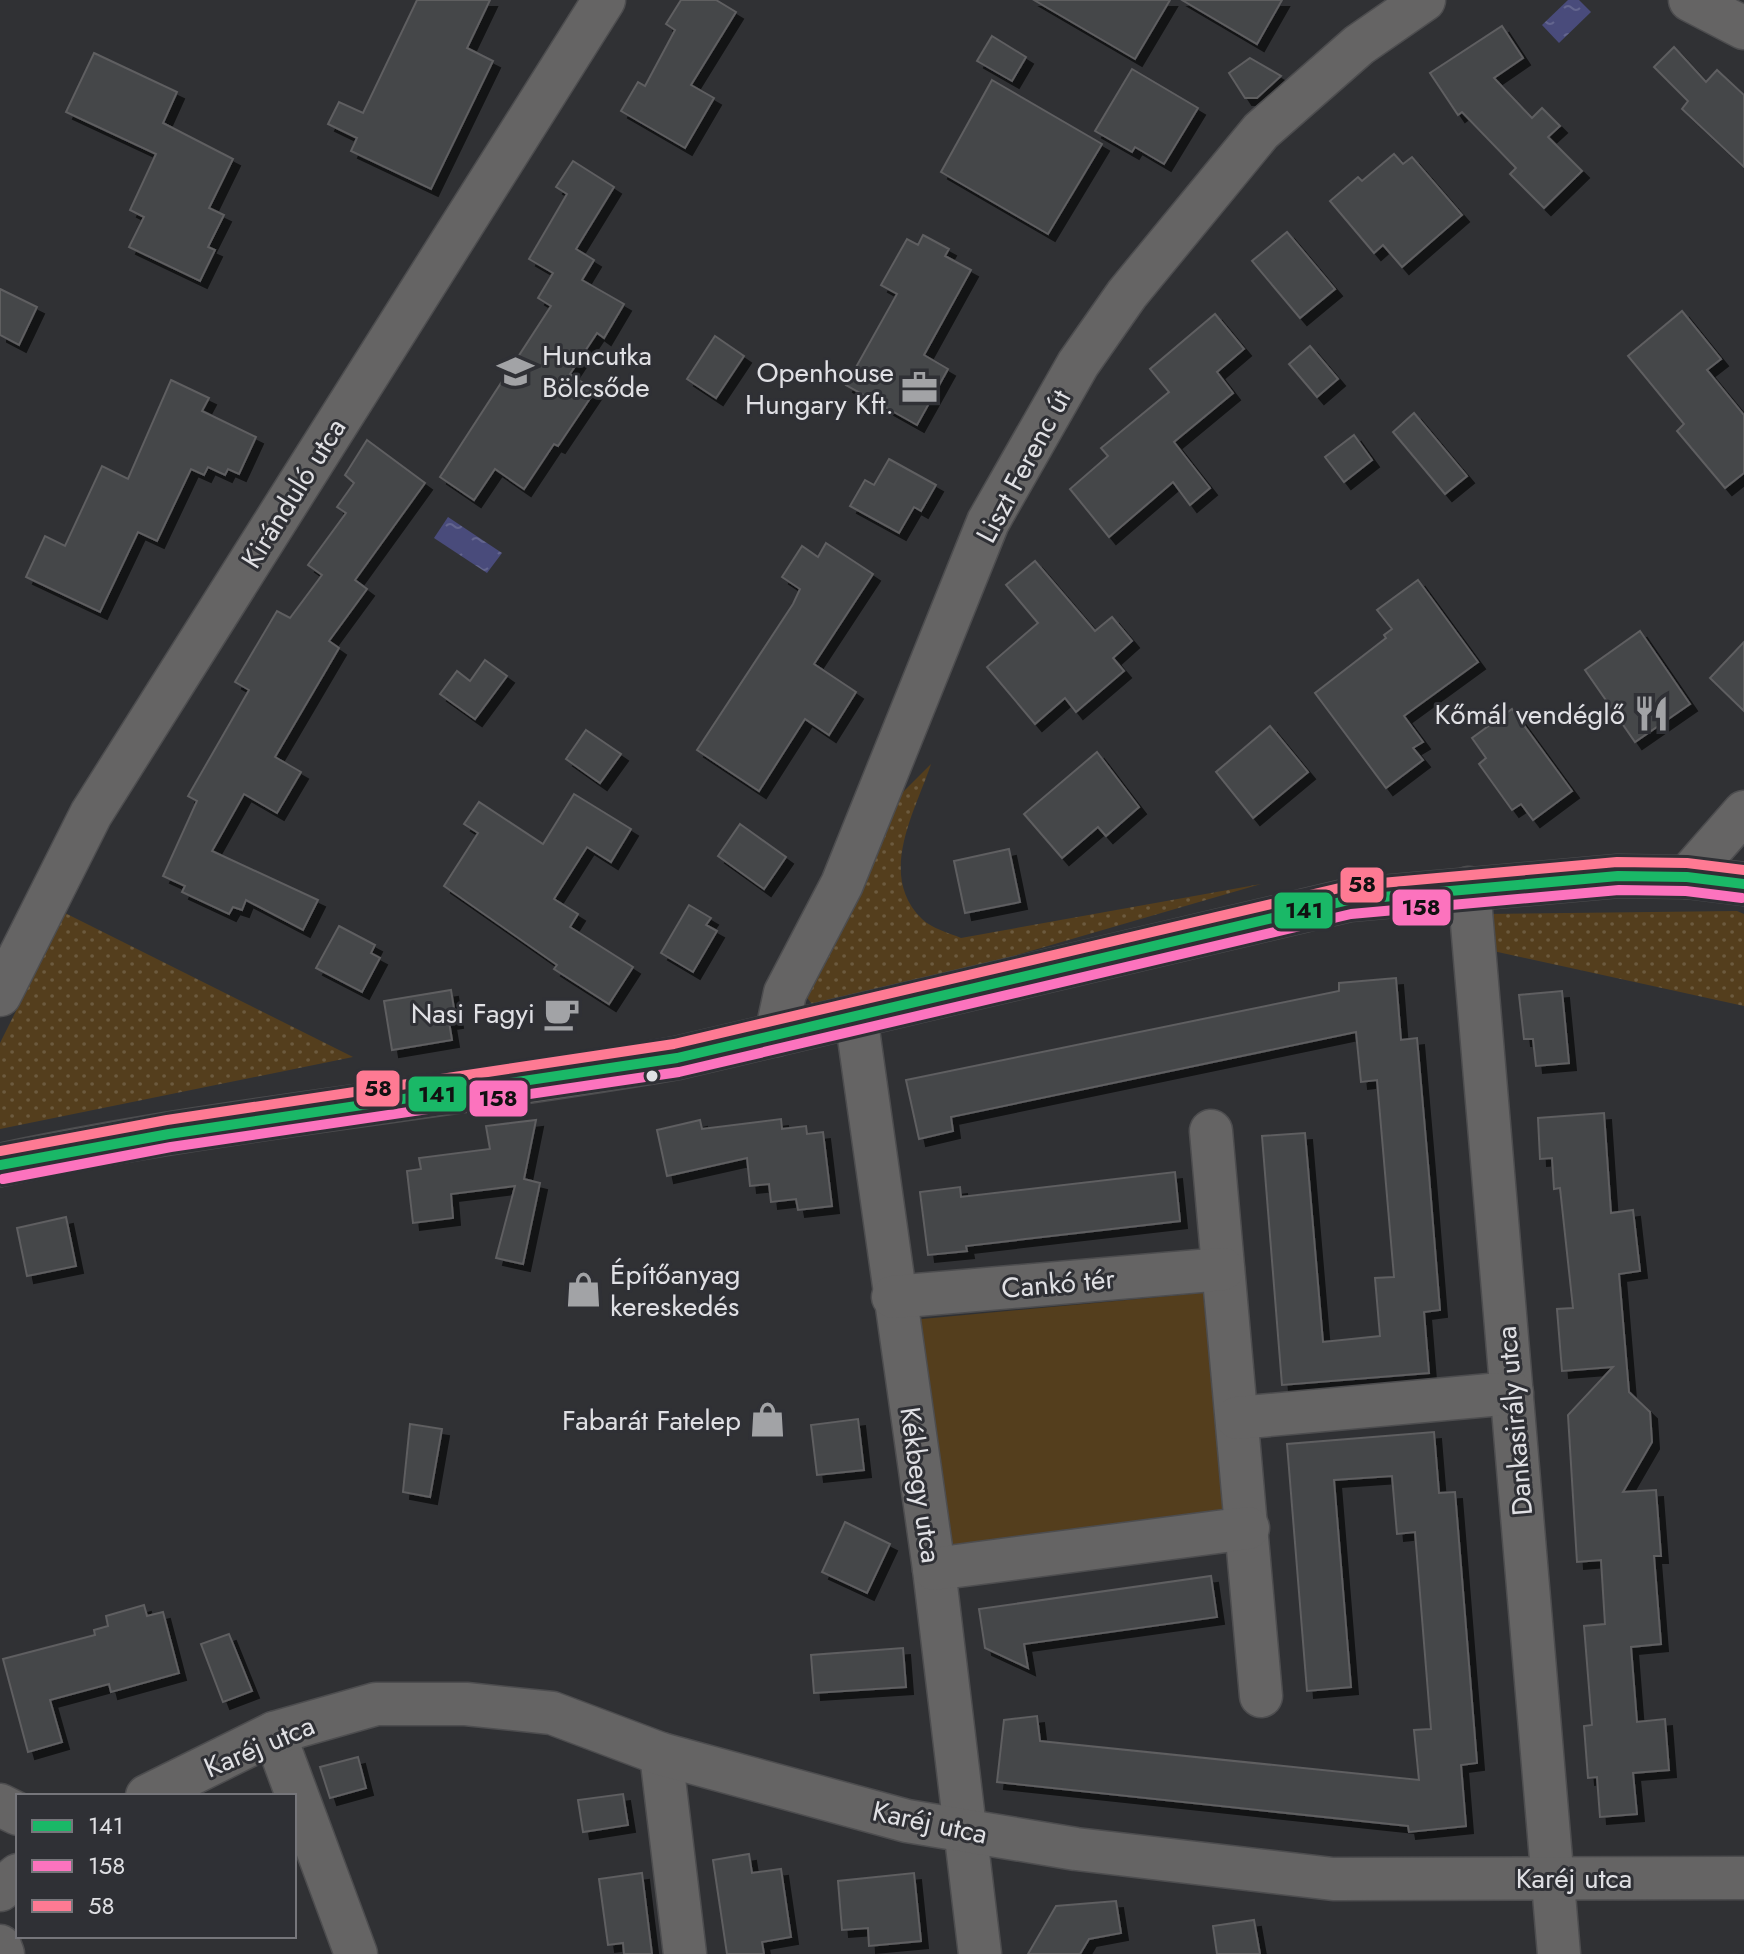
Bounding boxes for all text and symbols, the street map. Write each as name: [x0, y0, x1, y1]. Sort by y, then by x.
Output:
place label: Huncutka Bölcsőde: [542, 335, 652, 408]
school or university icon: Huncutka Bölcsőde: [497, 352, 535, 390]
place label: Openhouse Hungary Kft.: [745, 352, 894, 425]
office icon: Openhouse Hungary Kft.: [901, 369, 939, 407]
street label: Liszt Ferenc út: [966, 382, 1081, 550]
street label: Kiránduló utca: [231, 410, 356, 576]
place label: Kőmál vendéglő: [1435, 694, 1625, 735]
restaurant icon: Kőmál vendéglő: [1632, 695, 1670, 733]
line badge: 58: [1339, 866, 1385, 904]
text: 58: [1348, 868, 1376, 900]
line badge: 158: [1391, 888, 1452, 927]
line badge: 141: [1273, 891, 1334, 930]
text: 158: [1401, 891, 1441, 923]
text: 141: [1285, 894, 1323, 926]
place label: Nasi Fagyi: [411, 993, 535, 1034]
cafe icon: Nasi Fagyi: [542, 994, 580, 1032]
unlabelled marker: [644, 1068, 660, 1084]
line badge: 58: [355, 1069, 401, 1108]
text: 58: [364, 1072, 392, 1104]
line badge: 141: [407, 1075, 468, 1113]
text: 141: [418, 1078, 456, 1110]
line badge: 158: [468, 1079, 529, 1118]
text: 158: [478, 1082, 518, 1114]
place label: Építőanyag kereskedés: [610, 1254, 740, 1327]
street label: Cankó tér: [1000, 1258, 1117, 1309]
shop icon: Építőanyag kereskedés: [565, 1271, 603, 1309]
street label: Dankasirály utca: [1486, 1324, 1543, 1517]
place label: Fabarát Fatelep: [562, 1400, 741, 1441]
shop icon: Fabarát Fatelep: [748, 1401, 786, 1439]
street label: Kékbegy utca: [889, 1404, 952, 1566]
street label: Karéj utca: [198, 1705, 321, 1788]
street label: Karéj utca: [869, 1790, 991, 1855]
legend: [16, 1794, 296, 1938]
text: 141: [88, 1808, 124, 1843]
text: 158: [88, 1848, 125, 1883]
street label: Karéj utca: [1516, 1858, 1632, 1899]
text: 58: [88, 1888, 115, 1923]

